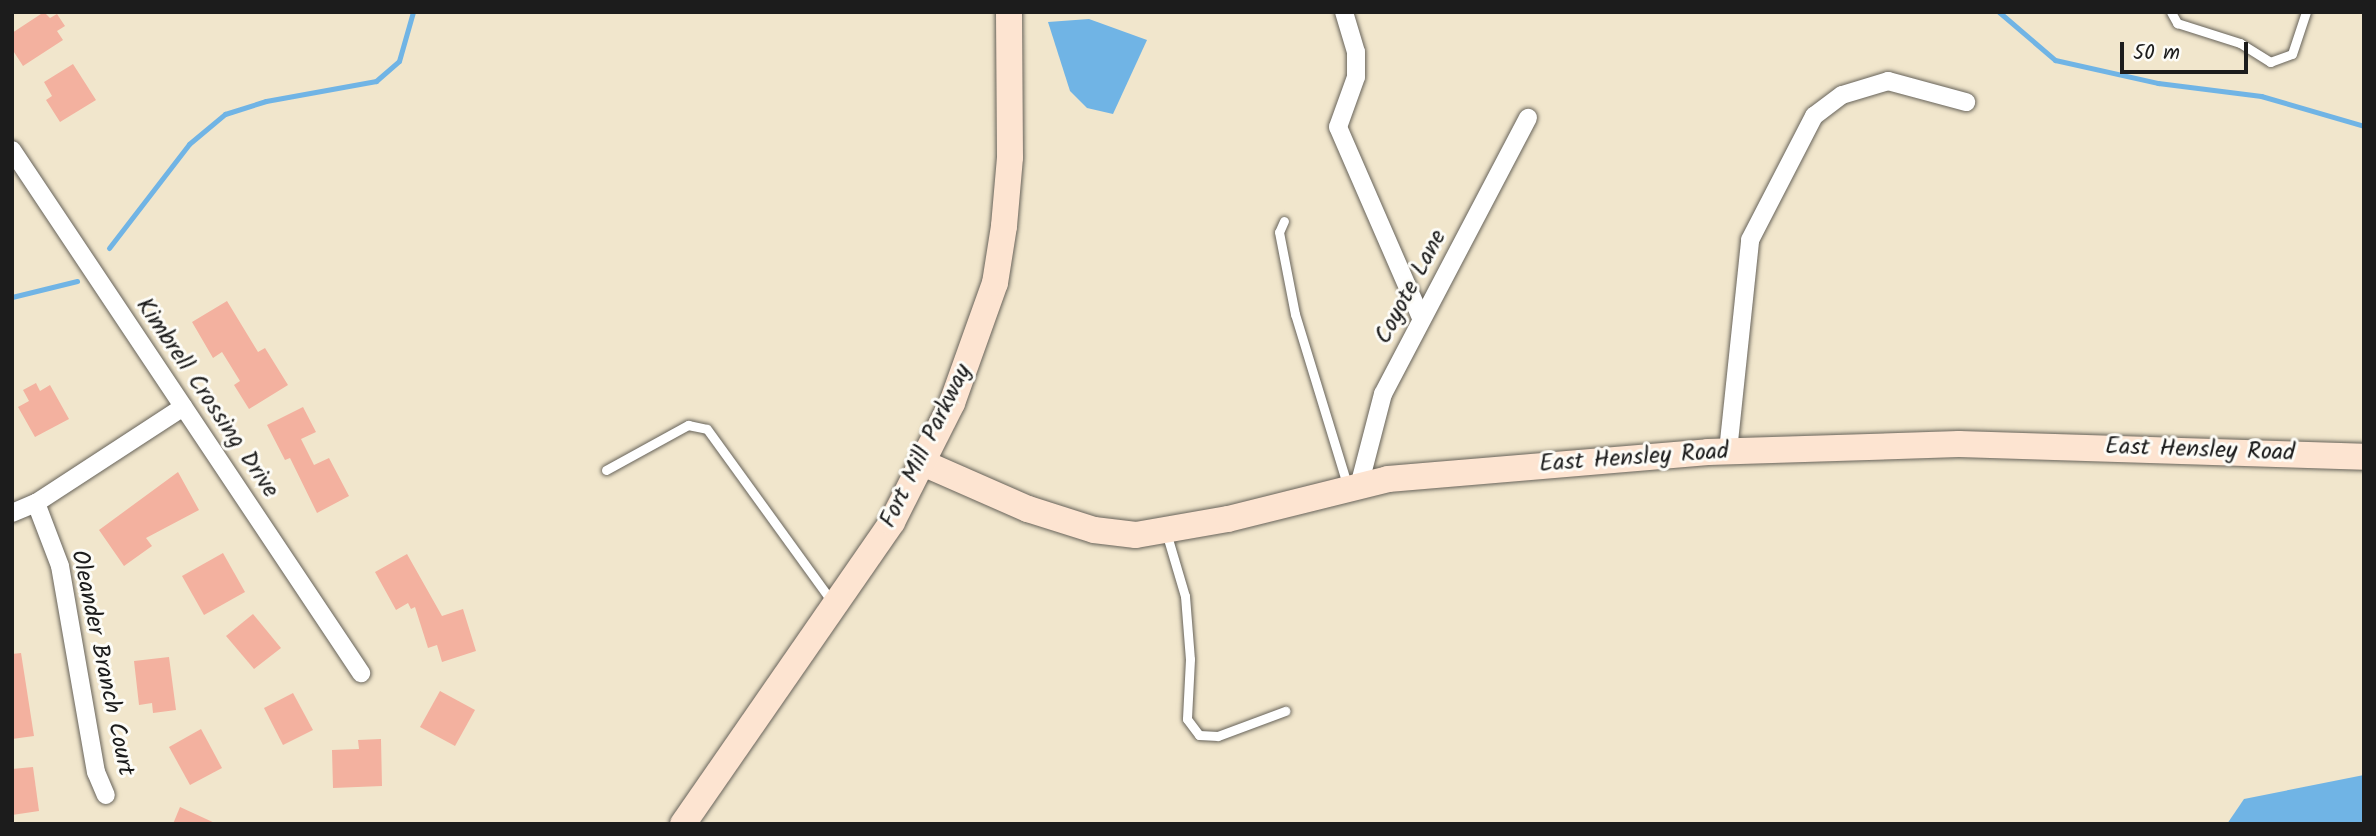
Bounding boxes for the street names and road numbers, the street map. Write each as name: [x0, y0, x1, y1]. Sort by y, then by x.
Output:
street label: Coyote Lane: [1369, 225, 1453, 349]
street label: Kimbrell Crossing Drive: [129, 293, 285, 503]
street label: Fort Mill Parkway: [874, 359, 978, 533]
street label: East Hensley Road: [2105, 432, 2295, 468]
street label: East Hensley Road: [1538, 437, 1730, 479]
street label: Oleander Branch Court: [64, 547, 140, 779]

